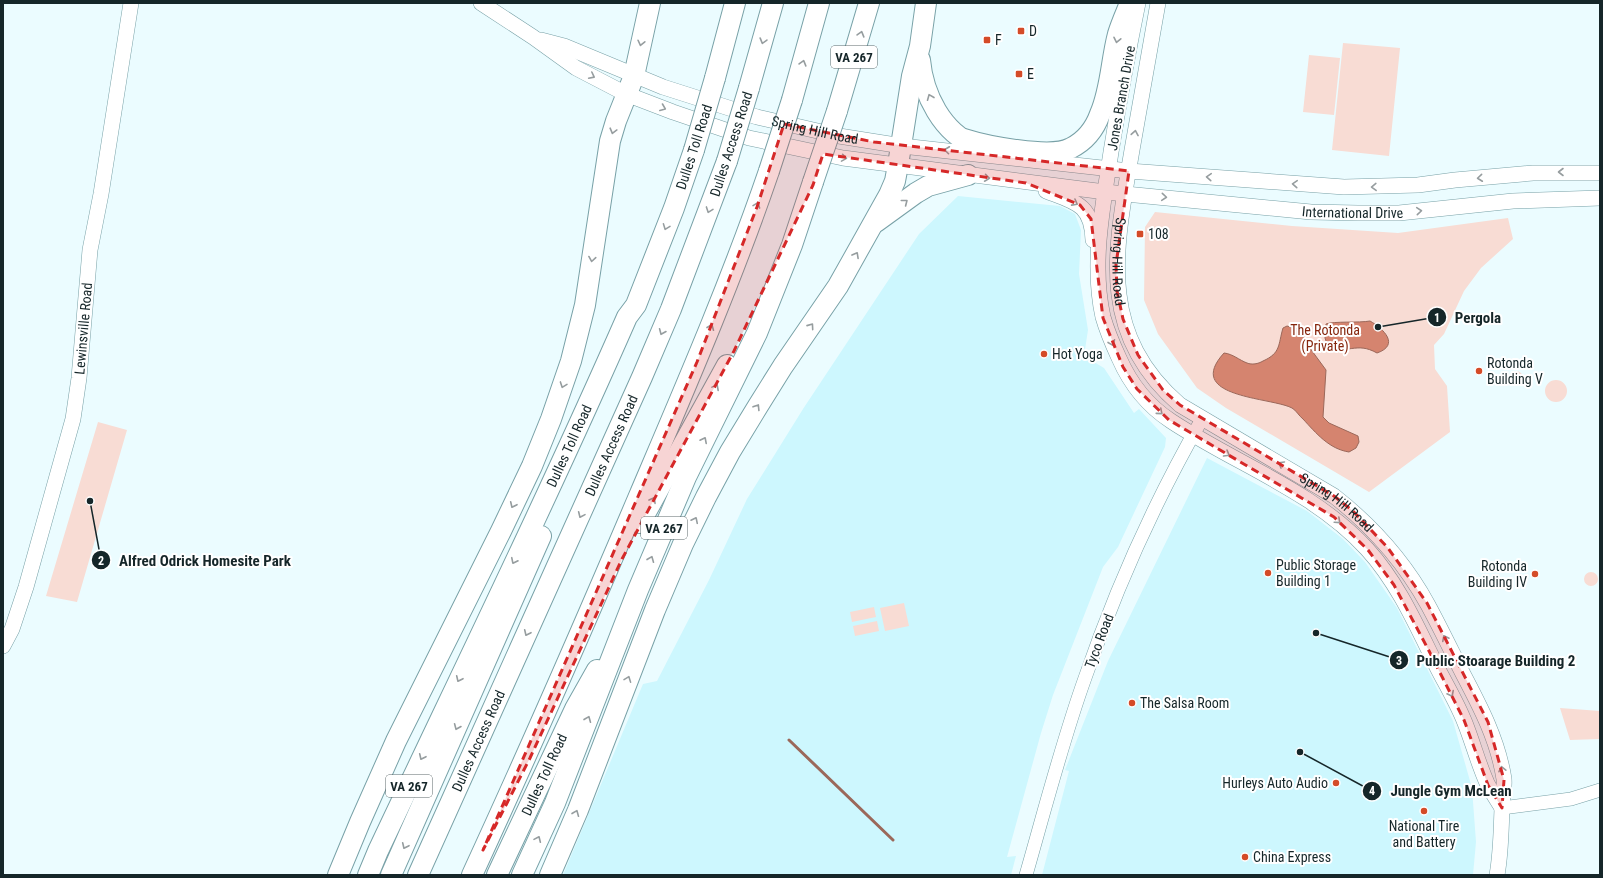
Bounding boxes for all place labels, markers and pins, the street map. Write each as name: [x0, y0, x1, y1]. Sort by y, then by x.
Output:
place label: D: [1029, 23, 1037, 39]
marker: D: [1016, 26, 1026, 36]
place label: F: [995, 32, 1002, 48]
marker: F: [982, 35, 992, 45]
place label: E: [1027, 66, 1034, 82]
marker: E: [1014, 69, 1024, 79]
place label: 108: [1148, 226, 1169, 242]
marker: 108: [1135, 229, 1145, 239]
callout: Pergola: [1427, 304, 1509, 331]
place label: Hot Yoga: [1052, 346, 1103, 362]
marker: Hot Yoga: [1039, 349, 1049, 359]
place label: Rotonda Building V: [1487, 355, 1543, 387]
marker: Rotonda Building V: [1474, 366, 1484, 376]
callout: Alfred Odrick Homesite Park: [91, 547, 299, 574]
place label: Public Storage Building 1: [1276, 557, 1356, 589]
place label: Rotonda Building IV: [1468, 558, 1527, 590]
marker: Public Storage Building 1: [1263, 568, 1273, 578]
marker: Rotonda Building IV: [1530, 569, 1540, 579]
callout: Public Stoarage Building 2: [1389, 647, 1584, 674]
place label: The Salsa Room: [1140, 695, 1229, 711]
marker: The Salsa Room: [1127, 698, 1137, 708]
place label: Hurleys Auto Audio: [1222, 775, 1328, 791]
callout: Jungle Gym McLean: [1362, 777, 1519, 804]
marker: Hurleys Auto Audio: [1331, 778, 1341, 788]
marker: National Tire and Battery: [1419, 806, 1429, 816]
place label: National Tire and Battery: [1389, 818, 1460, 850]
place label: China Express: [1253, 849, 1331, 865]
marker: China Express: [1240, 852, 1250, 862]

